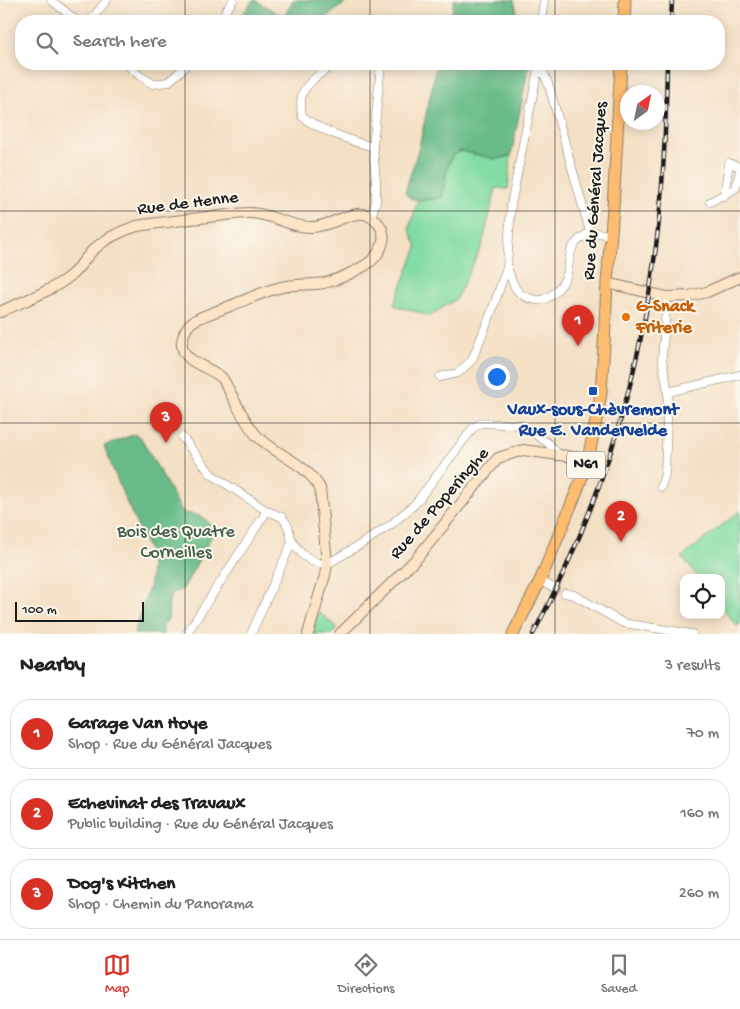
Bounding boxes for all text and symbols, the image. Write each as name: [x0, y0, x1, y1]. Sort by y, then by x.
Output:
search box: [15, 15, 725, 70]
icon: search: [33, 29, 61, 57]
text: Search here: [73, 31, 167, 54]
north arrow: [620, 85, 665, 130]
street label: Rue du Général Jacques: [579, 100, 613, 281]
street label: Rue de Henne: [136, 187, 240, 221]
place label: G-Snack Friterie: [635, 297, 696, 339]
pin: 1: [562, 305, 594, 346]
marker: G-Snack Friterie: [620, 311, 632, 323]
your location: [484, 364, 510, 390]
marker: Vaux-sous-Chèvremont Rue E. Vandervelde: [587, 385, 599, 397]
place label: Vaux-sous-Chèvremont Rue E. Vandervelde: [507, 400, 680, 442]
pin: 3: [150, 402, 182, 443]
street label: Rue de Poperinghe: [386, 443, 495, 564]
road number: N61: [567, 452, 605, 478]
pin: 2: [605, 501, 637, 542]
park label: Bois des Quatre Corneilles: [116, 522, 236, 564]
map controls: [680, 574, 725, 619]
button: locate: [680, 574, 725, 619]
scale bar: [15, 599, 144, 622]
text: 100 m: [22, 602, 57, 619]
text: Nearby: [20, 654, 85, 679]
text: 3 results: [665, 657, 720, 676]
text: Garage Van Hoye: [68, 713, 207, 736]
text: 1: [34, 725, 40, 744]
text: 70 m: [686, 725, 719, 744]
text: Shop · Rue du Général Jacques: [68, 736, 272, 755]
text: Echevinat des Travaux: [68, 793, 246, 816]
text: 2: [33, 805, 41, 824]
text: 160 m: [680, 805, 719, 824]
text: Public building · Rue du Général Jacques: [68, 816, 333, 835]
text: Dog's Kitchen: [68, 873, 175, 896]
text: 3: [33, 885, 41, 904]
text: 260 m: [679, 885, 719, 904]
text: Shop · Chemin du Panorama: [68, 896, 254, 915]
tab: Map: [103, 951, 131, 998]
tab: Directions: [338, 951, 395, 998]
tab: Saved: [601, 951, 637, 998]

